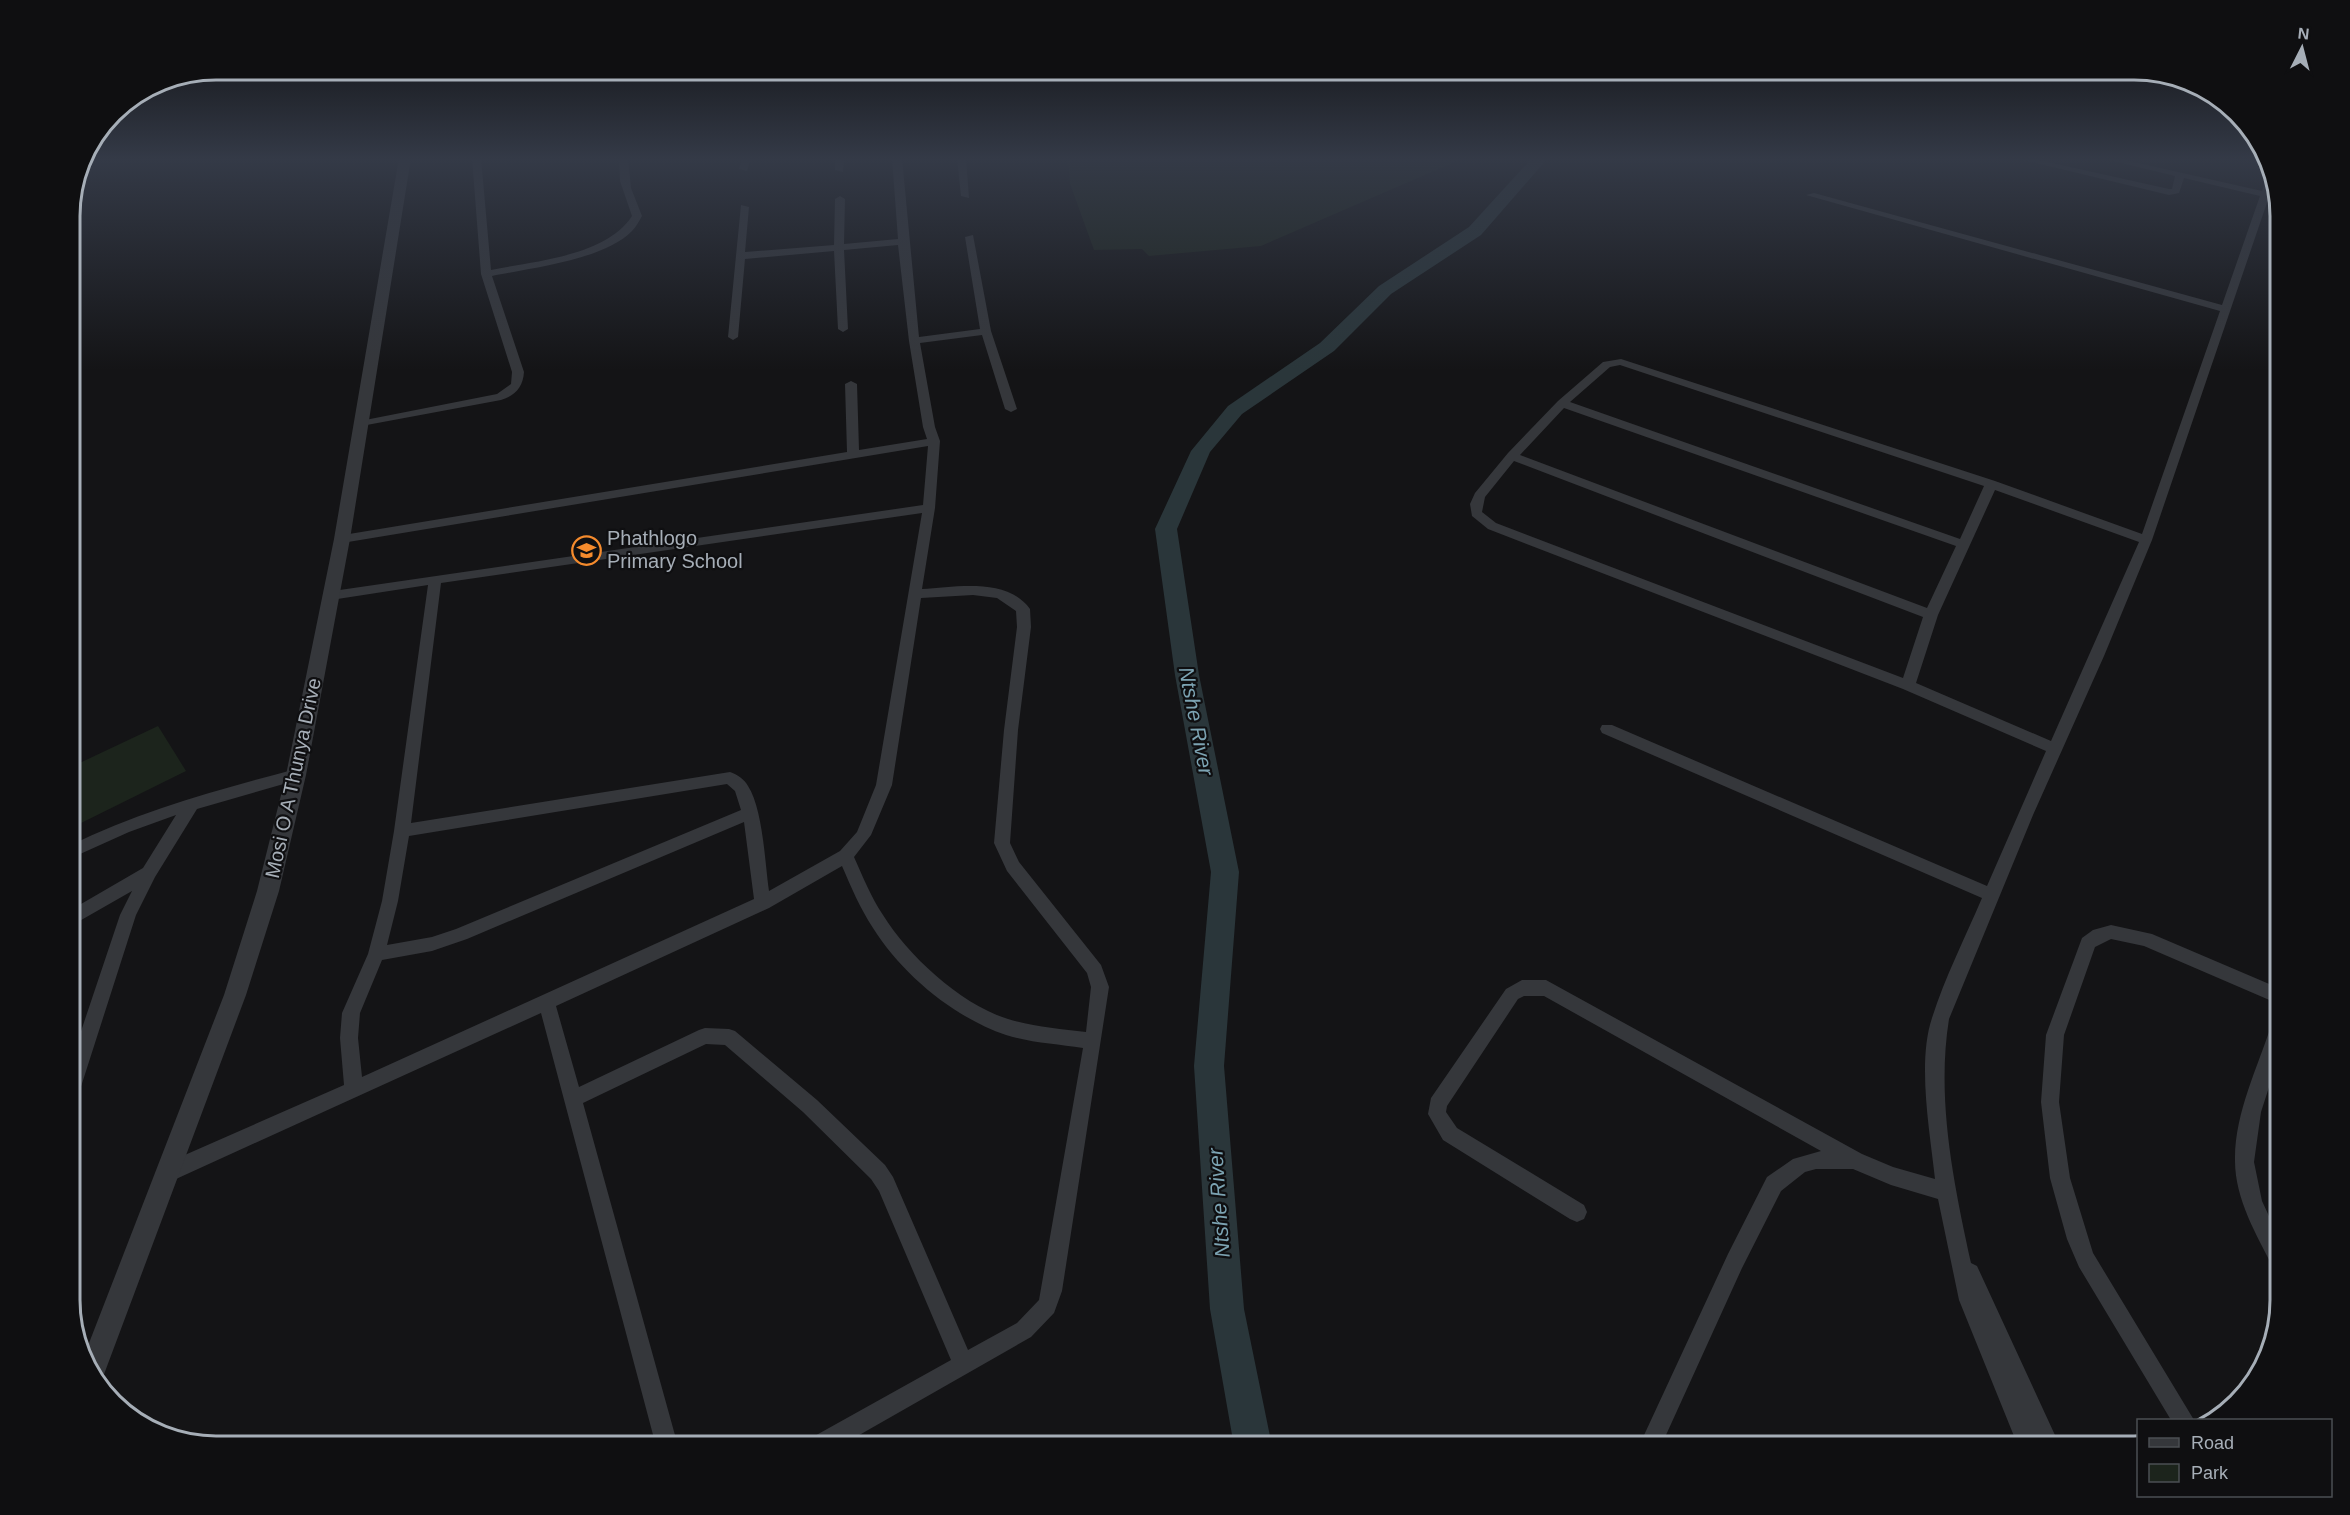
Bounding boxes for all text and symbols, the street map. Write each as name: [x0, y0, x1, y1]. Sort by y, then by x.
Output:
north arrow: [2272, 18, 2332, 78]
text: N: [2297, 25, 2310, 43]
place label: Phathlogo Primary School: [607, 527, 743, 572]
school or university icon: Phathlogo Primary School: [570, 534, 602, 566]
water label: Ntshe River: [1175, 665, 1218, 778]
street label: Mosi O A Thunya Drive: [261, 676, 325, 880]
water label: Ntshe River: [1203, 1147, 1234, 1259]
legend: [2137, 1419, 2332, 1497]
text: Road: [2191, 1433, 2234, 1453]
text: Park: [2191, 1463, 2229, 1483]

